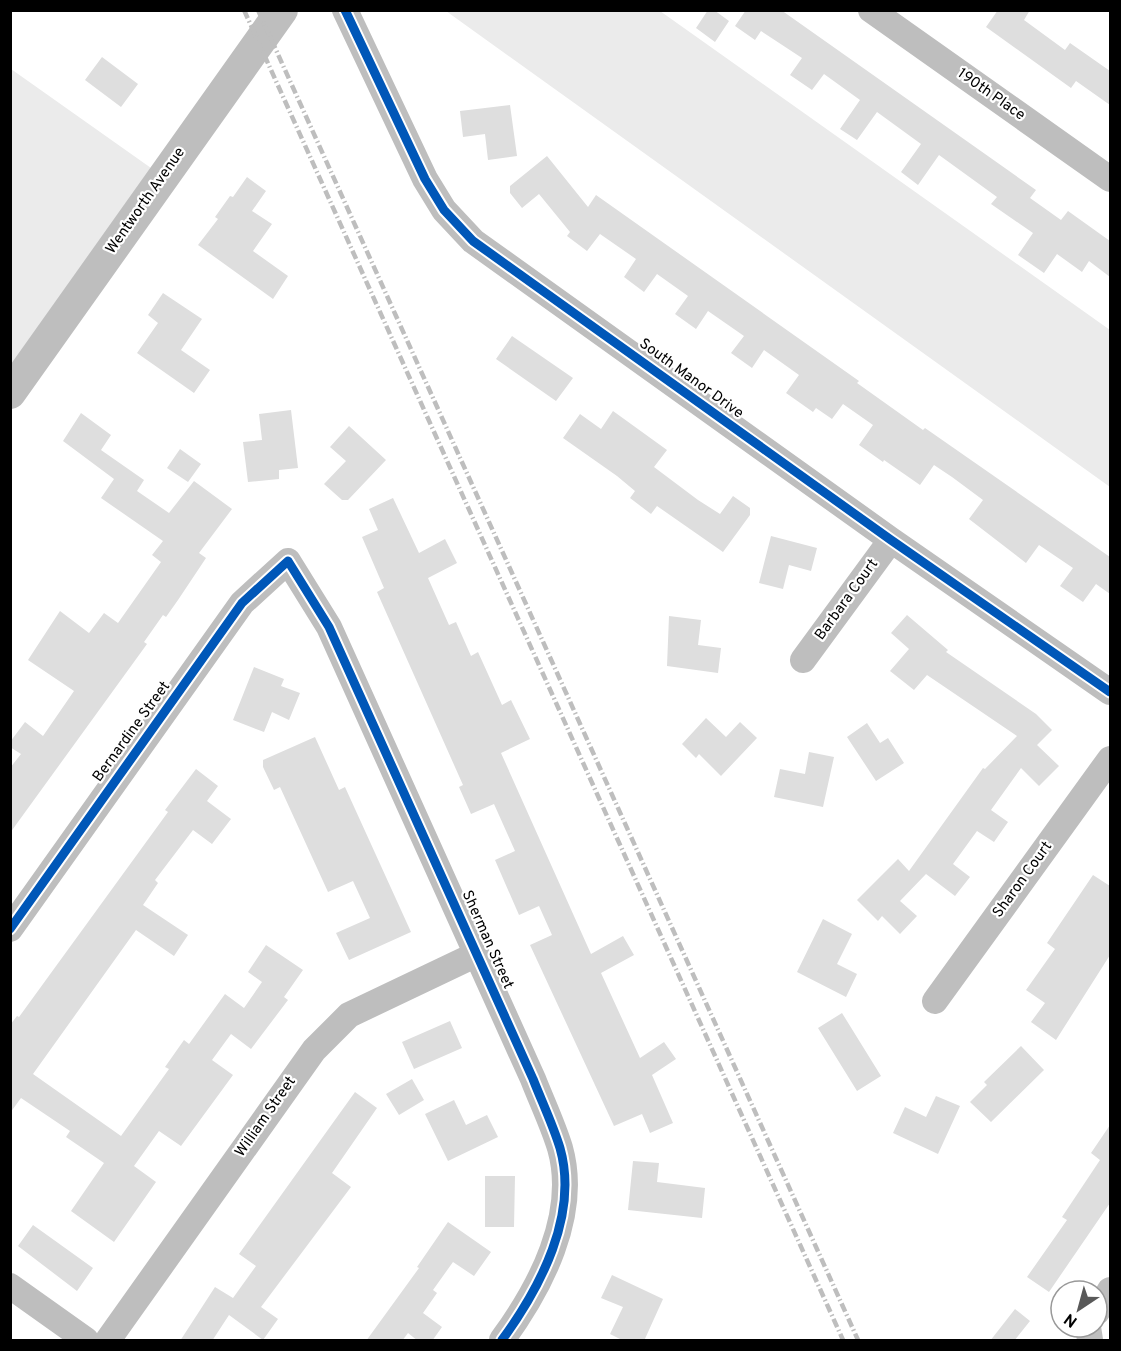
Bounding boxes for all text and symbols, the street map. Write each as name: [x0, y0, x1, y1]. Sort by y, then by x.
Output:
street label: 190th Place: [953, 65, 1029, 125]
street label: Wentworth Avenue: [102, 144, 190, 258]
street label: South Manor Drive: [635, 335, 747, 423]
street label: Barbara Court: [811, 556, 883, 644]
street label: Bernardine Street: [89, 678, 175, 786]
street label: Sharon Court: [989, 838, 1057, 922]
street label: Sherman Street: [457, 888, 517, 992]
street label: William Street: [231, 1073, 301, 1161]
north arrow: [1049, 1279, 1109, 1339]
text: N: [1061, 1308, 1082, 1331]

